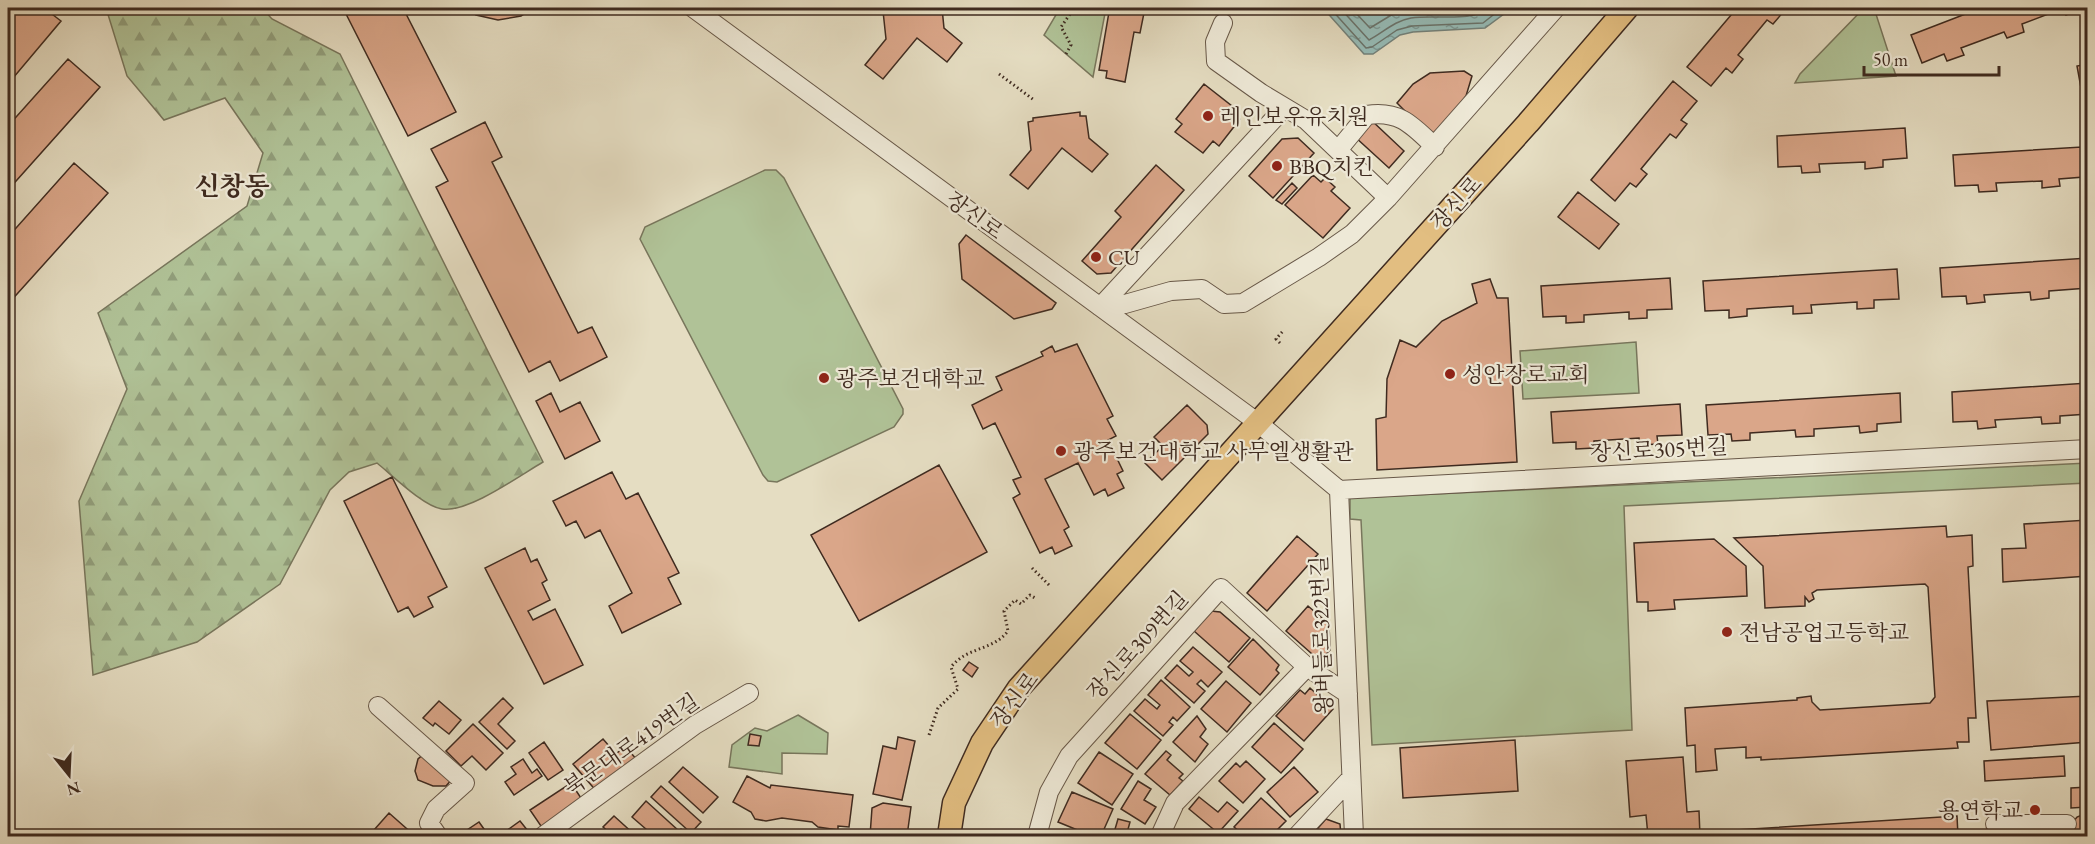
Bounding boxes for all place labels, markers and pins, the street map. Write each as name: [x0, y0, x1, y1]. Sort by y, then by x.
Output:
place label: 레인보우유치원: [1220, 102, 1369, 131]
marker: 레인보우유치원: [1201, 109, 1215, 123]
place label: BBQ치킨: [1289, 152, 1374, 181]
marker: BBQ치킨: [1270, 159, 1284, 173]
place label: CU: [1108, 243, 1141, 272]
marker: CU: [1089, 250, 1103, 264]
place label: 성안장로교회: [1462, 360, 1590, 389]
place label: 광주보건대학교: [836, 364, 985, 393]
marker: 성안장로교회: [1443, 367, 1457, 381]
marker: 광주보건대학교: [817, 371, 831, 385]
place label: 광주보건대학교 사무엘생활관: [1073, 437, 1354, 466]
marker: 광주보건대학교 사무엘생활관: [1054, 444, 1068, 458]
place label: 전남공업고등학교: [1739, 618, 1909, 647]
marker: 전남공업고등학교: [1720, 625, 1734, 639]
place label: 용연학교: [1938, 796, 2023, 825]
marker: 용연학교: [2028, 803, 2042, 817]

